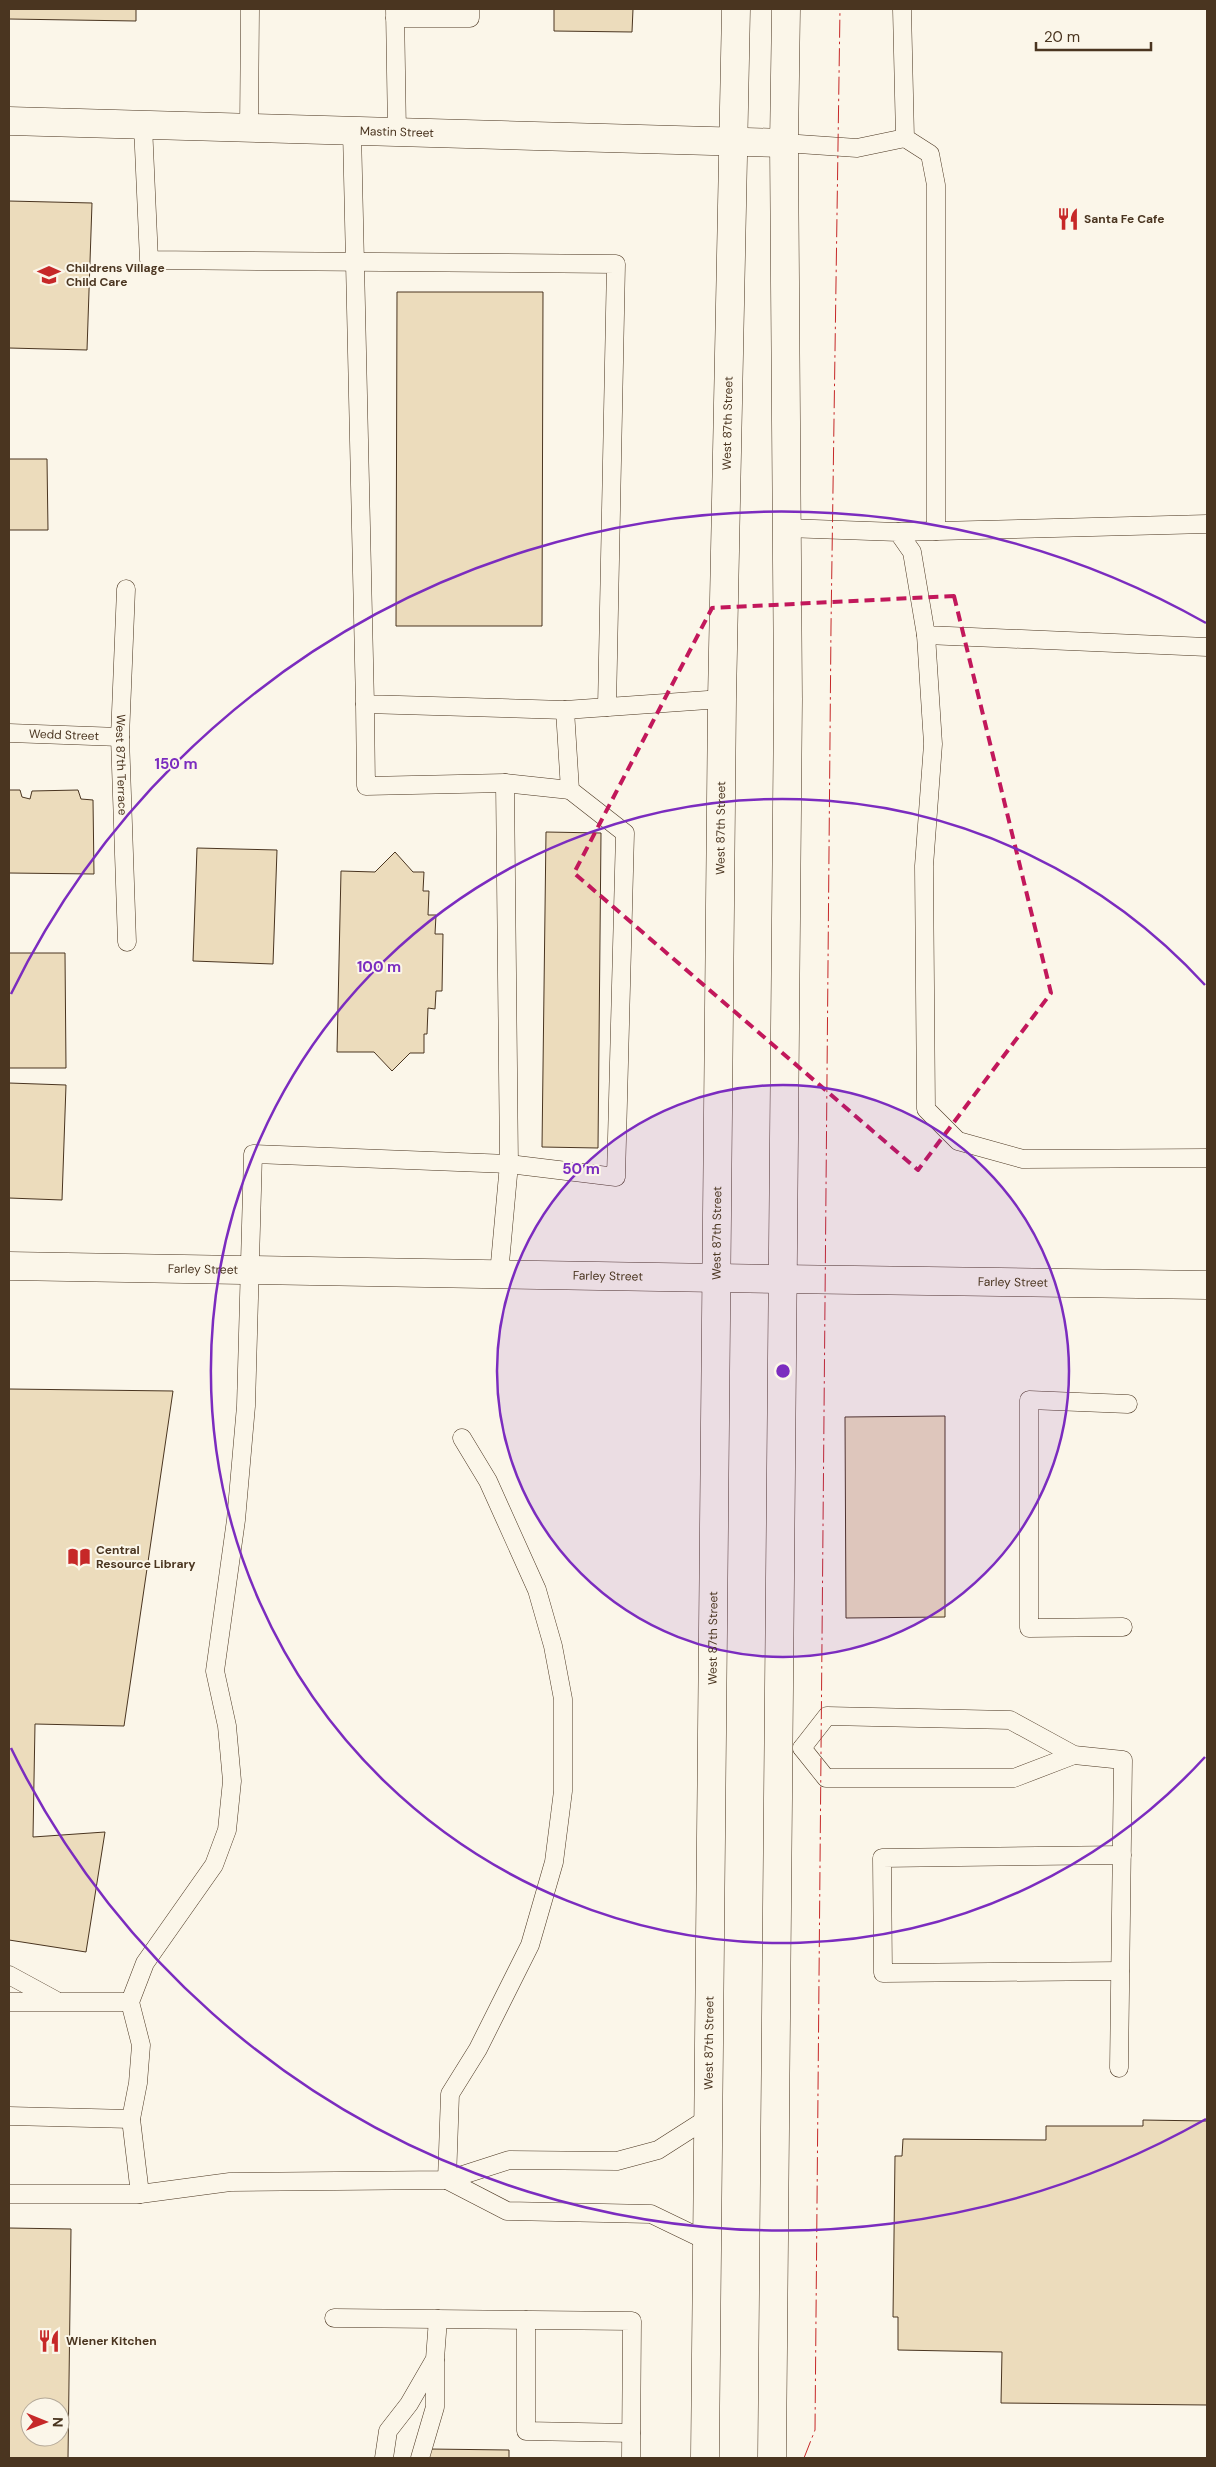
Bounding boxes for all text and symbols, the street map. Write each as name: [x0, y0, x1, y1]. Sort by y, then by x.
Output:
scale bar: [1036, 20, 1151, 52]
text: 20 m: [1044, 27, 1080, 47]
street label: Mastin Street: [360, 123, 434, 141]
restaurant icon: Santa Fe Cafe: [1055, 206, 1081, 232]
place label: Santa Fe Cafe: [1084, 211, 1164, 227]
place label: Childrens Village Child Care: [66, 260, 165, 290]
school or university icon: Childrens Village Child Care: [36, 262, 62, 288]
street label: West 87th Street: [719, 376, 737, 470]
street label: West 87th Terrace: [112, 714, 131, 816]
street label: Wedd Street: [29, 726, 100, 744]
text: 150 m: [155, 754, 198, 774]
street label: West 87th Street: [712, 781, 729, 875]
text: 100 m: [357, 957, 401, 977]
text: 50 m: [562, 1159, 600, 1179]
street label: West 87th Street: [708, 1186, 725, 1280]
street label: Farley Street: [168, 1261, 239, 1278]
street label: Farley Street: [573, 1267, 643, 1285]
street label: Farley Street: [978, 1274, 1048, 1291]
centre of rings: [774, 1362, 792, 1380]
place label: Central Resource Library: [96, 1542, 196, 1572]
library icon: Central Resource Library: [66, 1544, 92, 1570]
street label: West 87th Street: [704, 1591, 721, 1685]
street label: West 87th Street: [701, 1996, 717, 2090]
restaurant icon: Wiener Kitchen: [36, 2328, 62, 2354]
place label: Wiener Kitchen: [66, 2333, 157, 2349]
north arrow: [20, 2397, 70, 2447]
text: N: [49, 2417, 67, 2427]

